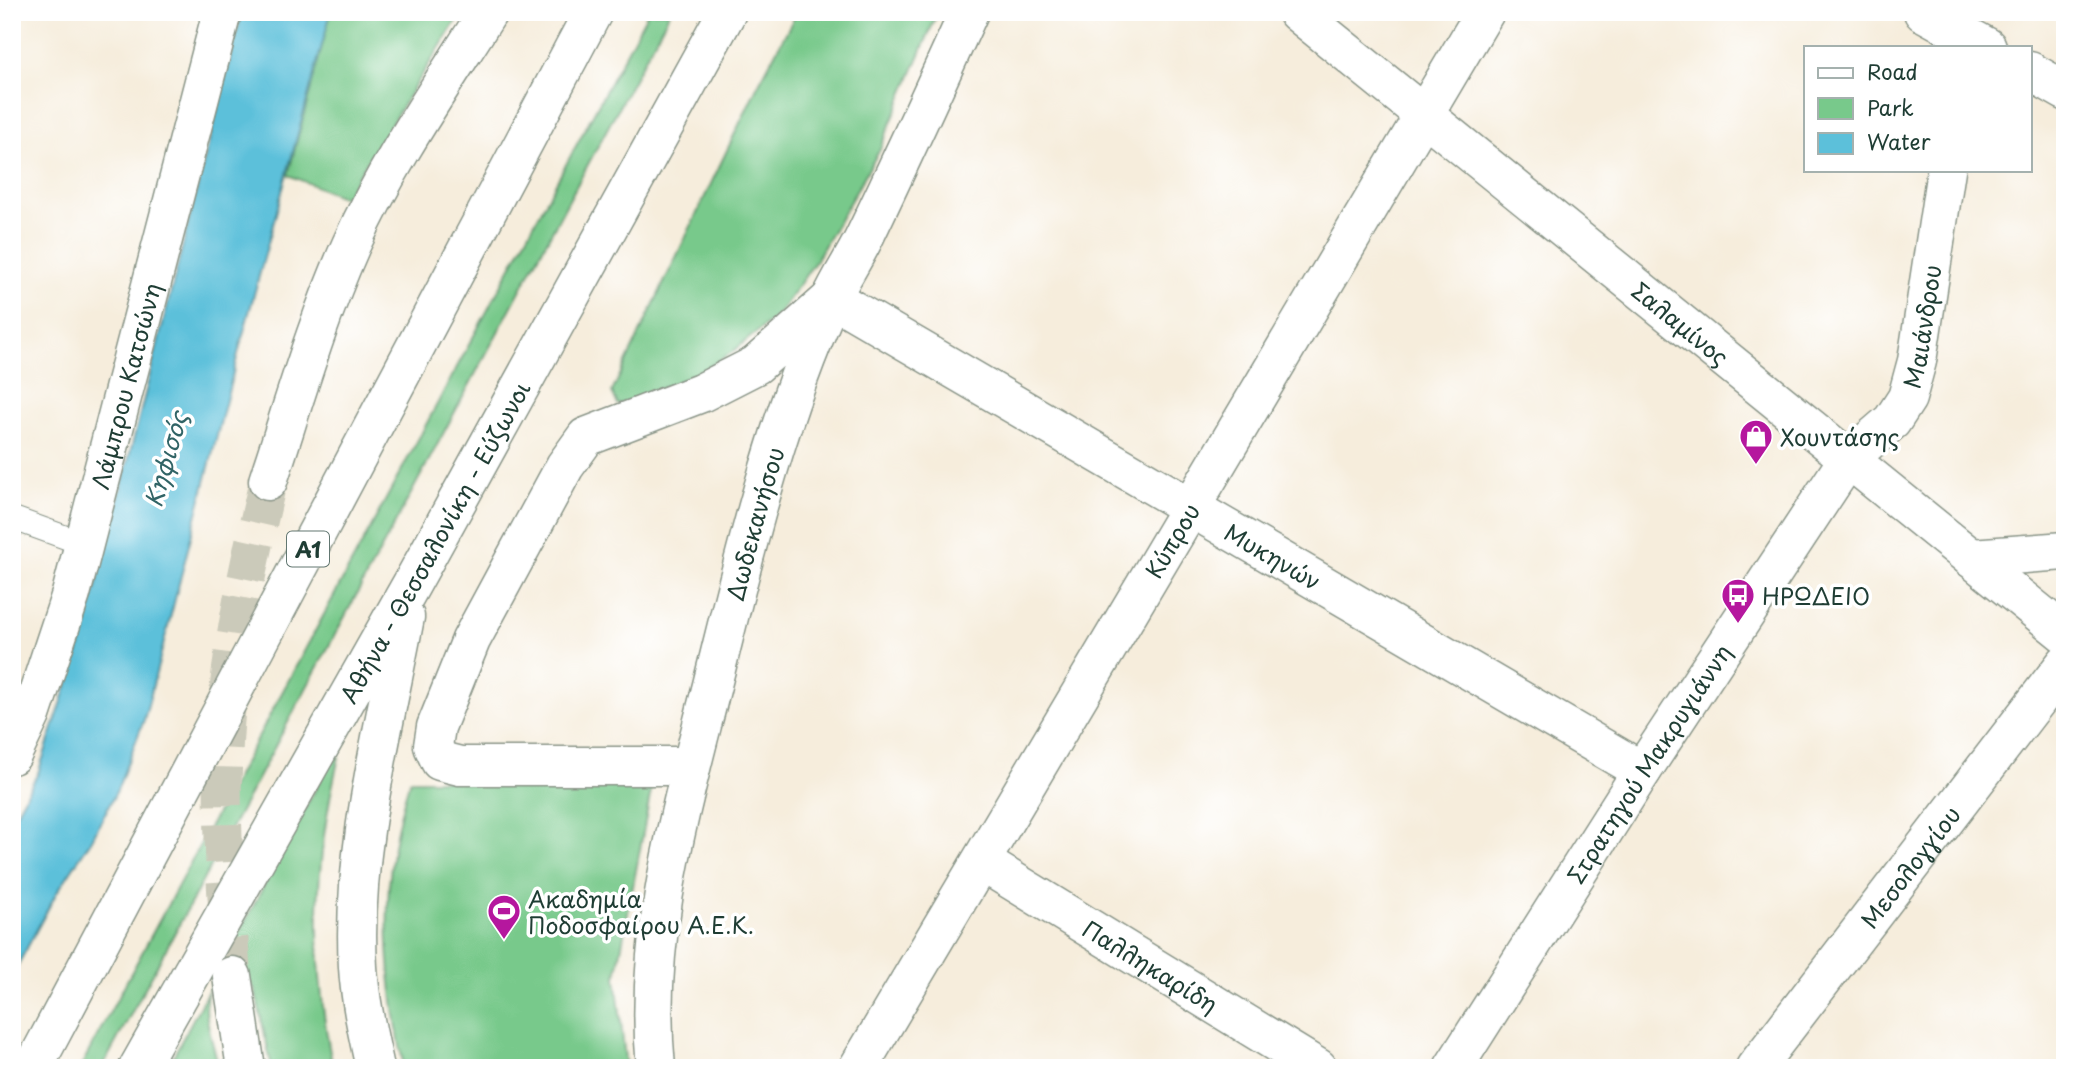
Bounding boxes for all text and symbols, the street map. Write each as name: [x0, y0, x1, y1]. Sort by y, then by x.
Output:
legend: [1804, 46, 2032, 172]
text: Road: [1867, 55, 1918, 87]
text: Park: [1867, 91, 1914, 123]
text: Water: [1867, 125, 1931, 157]
street label: Μαιάνδρου: [1893, 262, 1949, 392]
street label: Σαλαμίνος: [1625, 273, 1737, 373]
street label: Λάμπρου Κατσώνη: [82, 279, 169, 493]
street label: Αθήνα - Θεσσαλονίκη - Εύζωνοι: [330, 374, 538, 709]
water label: Κηφισός: [134, 405, 197, 511]
shop icon: Χουντάσης: [1737, 417, 1775, 466]
place label: Χουντάσης: [1780, 419, 1899, 454]
street label: Δωδεκανήσου: [716, 442, 792, 604]
street label: Κύπρου: [1135, 496, 1207, 584]
street label: Μυκηνών: [1219, 514, 1328, 598]
road number: Α1: [287, 532, 329, 566]
bus stop icon: ΗΡΩΔΕΙΟ: [1719, 576, 1757, 625]
place label: ΗΡΩΔΕΙΟ: [1762, 578, 1870, 613]
street label: Στρατηγού Μακρυγιάννη: [1558, 637, 1739, 890]
street label: Μεσολογγίου: [1851, 798, 1968, 935]
place label: Ακαδημία Ποδοσφαίρου Α.Ε.Κ.: [528, 881, 754, 942]
sports icon: Ακαδημία Ποδοσφαίρου Α.Ε.Κ.: [485, 892, 523, 941]
street label: Παλληκαρίδη: [1076, 911, 1225, 1020]

